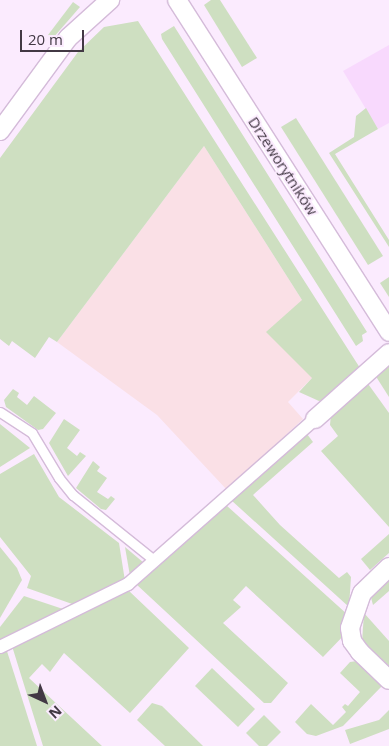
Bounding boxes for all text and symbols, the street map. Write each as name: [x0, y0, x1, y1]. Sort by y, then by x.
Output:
scale bar: [22, 20, 86, 52]
text: 20 m: [28, 29, 63, 49]
street label: Drzeworytników: [245, 113, 321, 219]
north arrow: [20, 676, 70, 726]
text: N: [45, 701, 66, 723]

